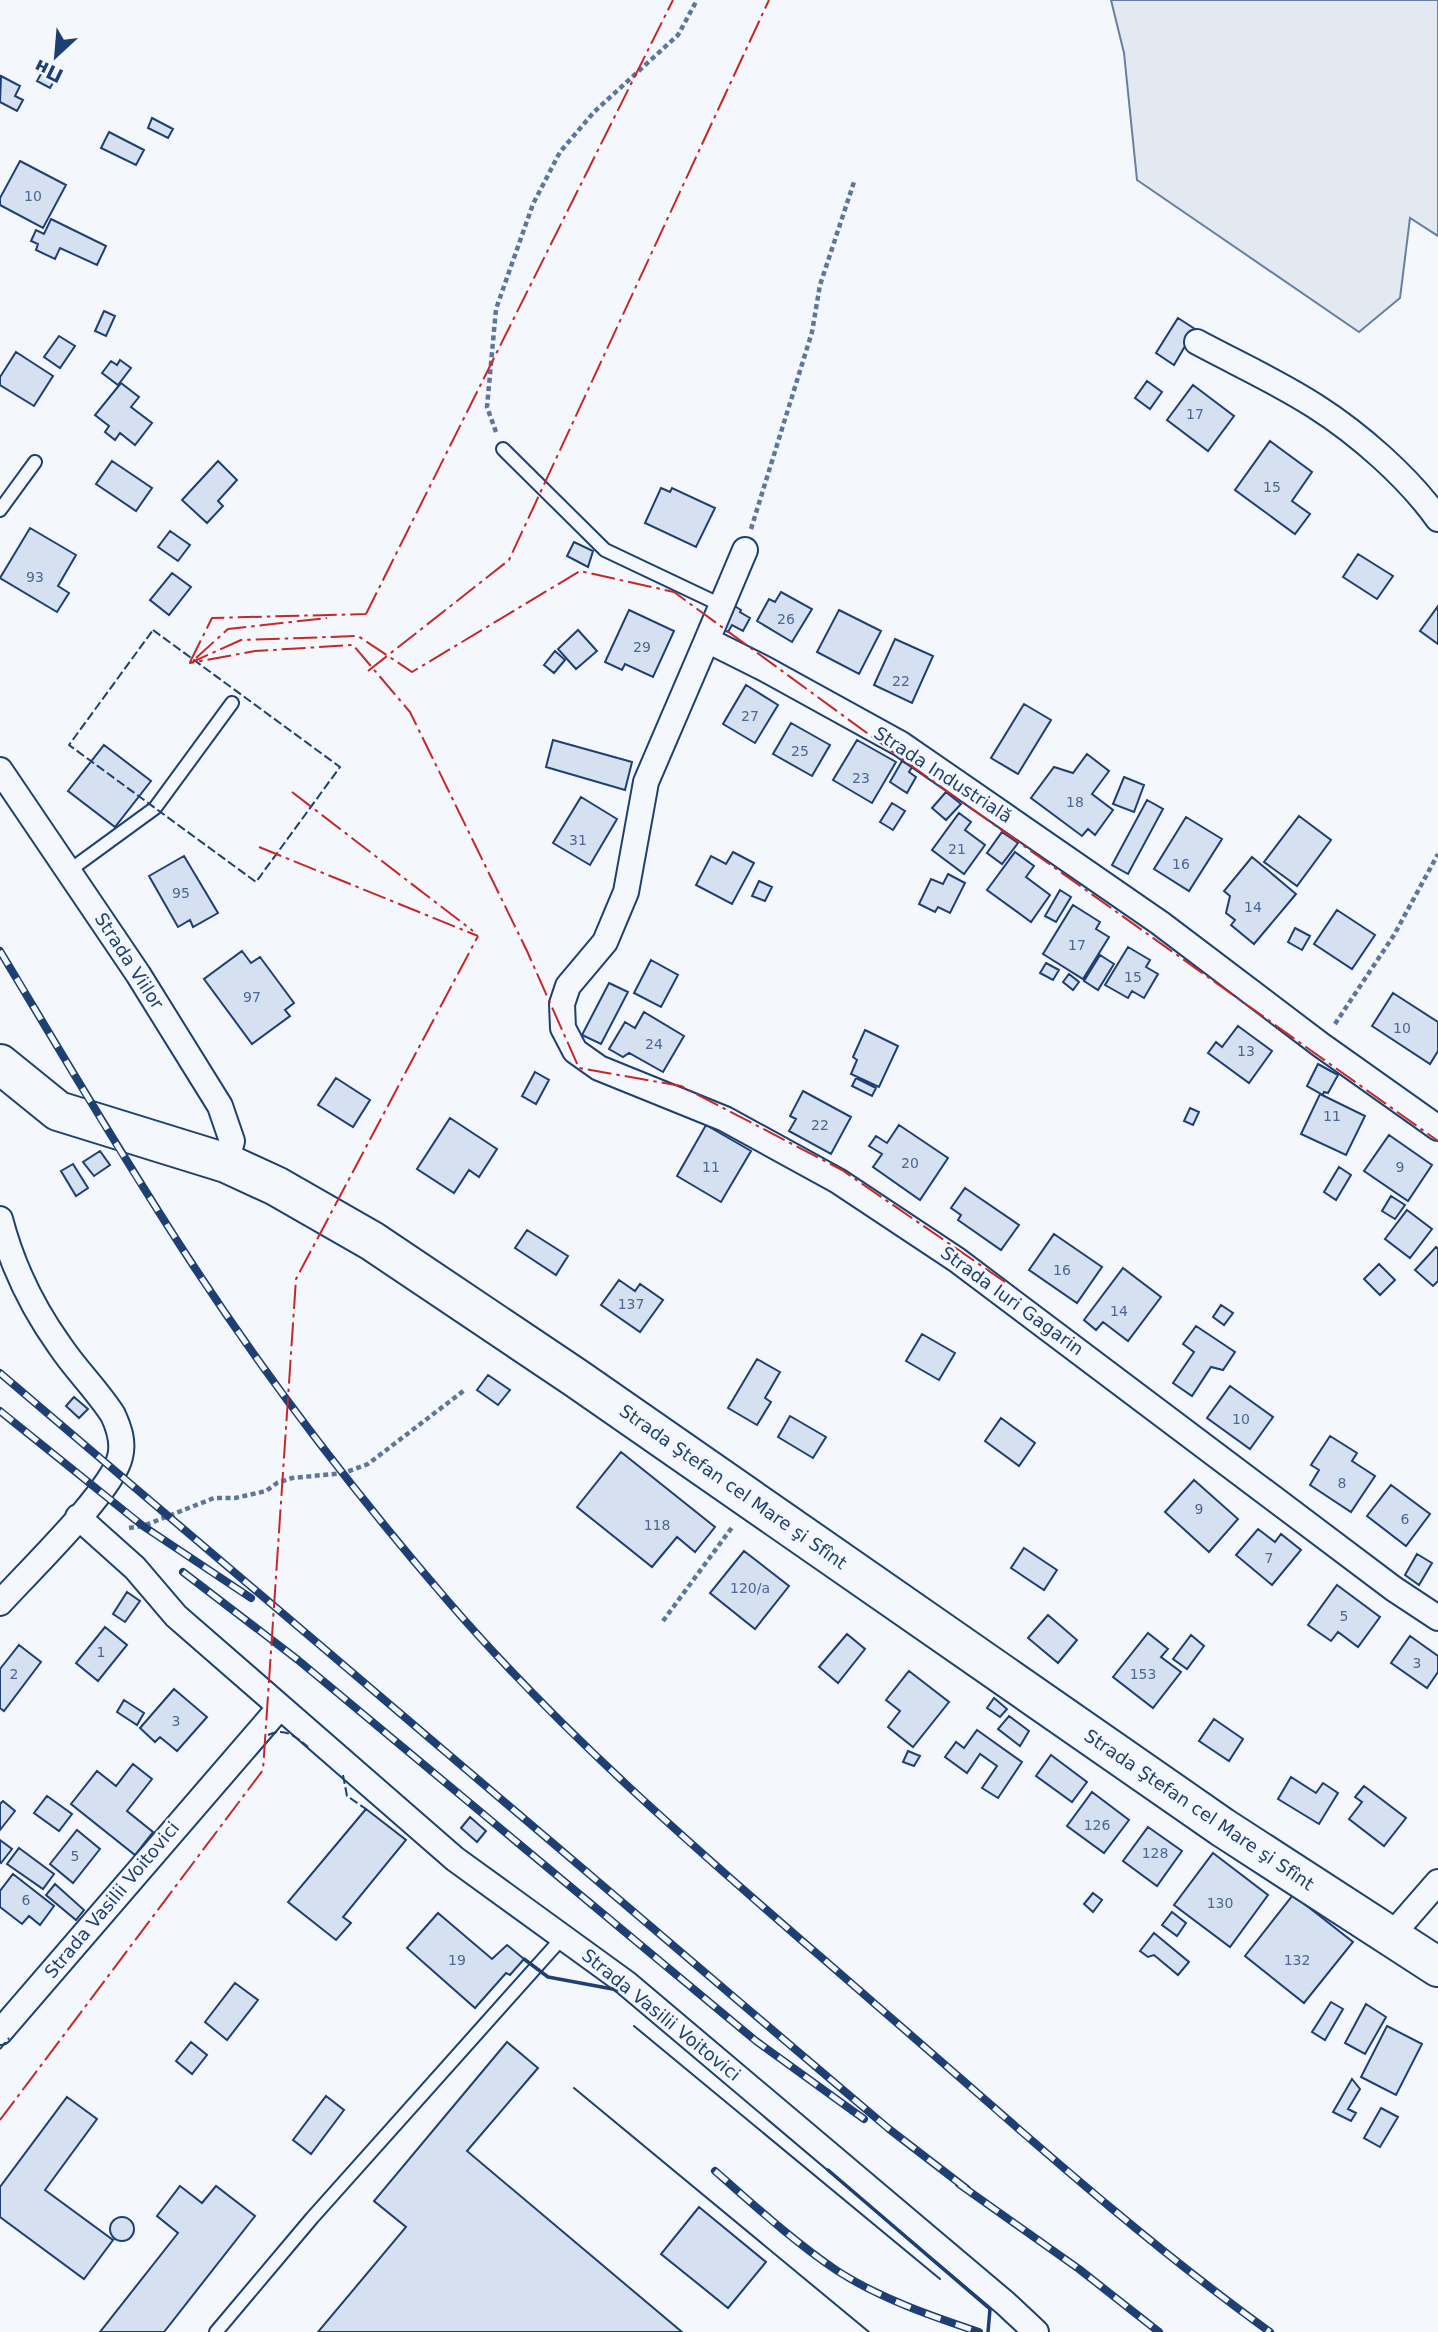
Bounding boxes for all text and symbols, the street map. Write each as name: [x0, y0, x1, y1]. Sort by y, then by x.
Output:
north arrow: [21, 21, 91, 91]
text: Пн: [31, 55, 66, 88]
house number: 10: [24, 188, 42, 204]
house number: 17: [1186, 406, 1204, 422]
house number: 15: [1263, 479, 1281, 495]
house number: 93: [26, 569, 44, 585]
house number: 26: [777, 611, 795, 627]
house number: 29: [633, 639, 651, 655]
house number: 22: [892, 673, 910, 689]
house number: 27: [741, 708, 759, 724]
street label: Strada Industrială: [870, 722, 1016, 827]
house number: 25: [791, 743, 809, 759]
house number: 23: [852, 770, 870, 786]
house number: 18: [1066, 794, 1084, 810]
house number: 31: [569, 832, 587, 848]
house number: 21: [948, 841, 966, 857]
house number: 16: [1172, 856, 1190, 872]
house number: 95: [172, 885, 190, 901]
house number: 14: [1244, 899, 1262, 915]
street label: Strada Viilor: [91, 909, 169, 1013]
house number: 17: [1068, 937, 1086, 953]
house number: 15: [1124, 969, 1142, 985]
house number: 97: [243, 989, 261, 1005]
house number: 10: [1393, 1020, 1411, 1036]
house number: 24: [645, 1036, 663, 1052]
house number: 13: [1237, 1043, 1255, 1059]
house number: 11: [1323, 1108, 1341, 1124]
house number: 22: [811, 1117, 829, 1133]
house number: 20: [901, 1155, 919, 1171]
house number: 11: [702, 1159, 720, 1175]
house number: 9: [1396, 1159, 1404, 1175]
street label: Strada Iuri Gagarin: [937, 1242, 1088, 1359]
house number: 16: [1053, 1262, 1071, 1278]
house number: 137: [618, 1296, 644, 1312]
house number: 14: [1110, 1303, 1128, 1319]
street label: Strada Ştefan cel Mare şi Sfînt: [616, 1400, 851, 1573]
house number: 10: [1232, 1411, 1250, 1427]
house number: 8: [1338, 1475, 1346, 1491]
house number: 9: [1195, 1501, 1203, 1517]
house number: 6: [1401, 1511, 1410, 1527]
house number: 118: [644, 1517, 670, 1533]
house number: 7: [1265, 1550, 1273, 1566]
house number: 120/a: [730, 1580, 770, 1596]
house number: 5: [1340, 1608, 1348, 1624]
house number: 1: [97, 1644, 105, 1660]
house number: 3: [1413, 1655, 1421, 1671]
house number: 2: [10, 1666, 18, 1682]
house number: 153: [1130, 1666, 1156, 1682]
house number: 3: [172, 1713, 180, 1729]
street label: Strada Ştefan cel Mare şi Sfînt: [1080, 1725, 1318, 1894]
street label: Strada Vasilii Voitovici: [40, 1817, 183, 1982]
house number: 126: [1084, 1817, 1110, 1833]
house number: 128: [1142, 1845, 1168, 1861]
house number: 5: [71, 1848, 79, 1864]
house number: 6: [22, 1892, 31, 1908]
house number: 130: [1207, 1895, 1233, 1911]
street label: Strada Vasilii Voitovici: [578, 1944, 745, 2085]
house number: 19: [448, 1952, 466, 1968]
house number: 132: [1284, 1952, 1310, 1968]

